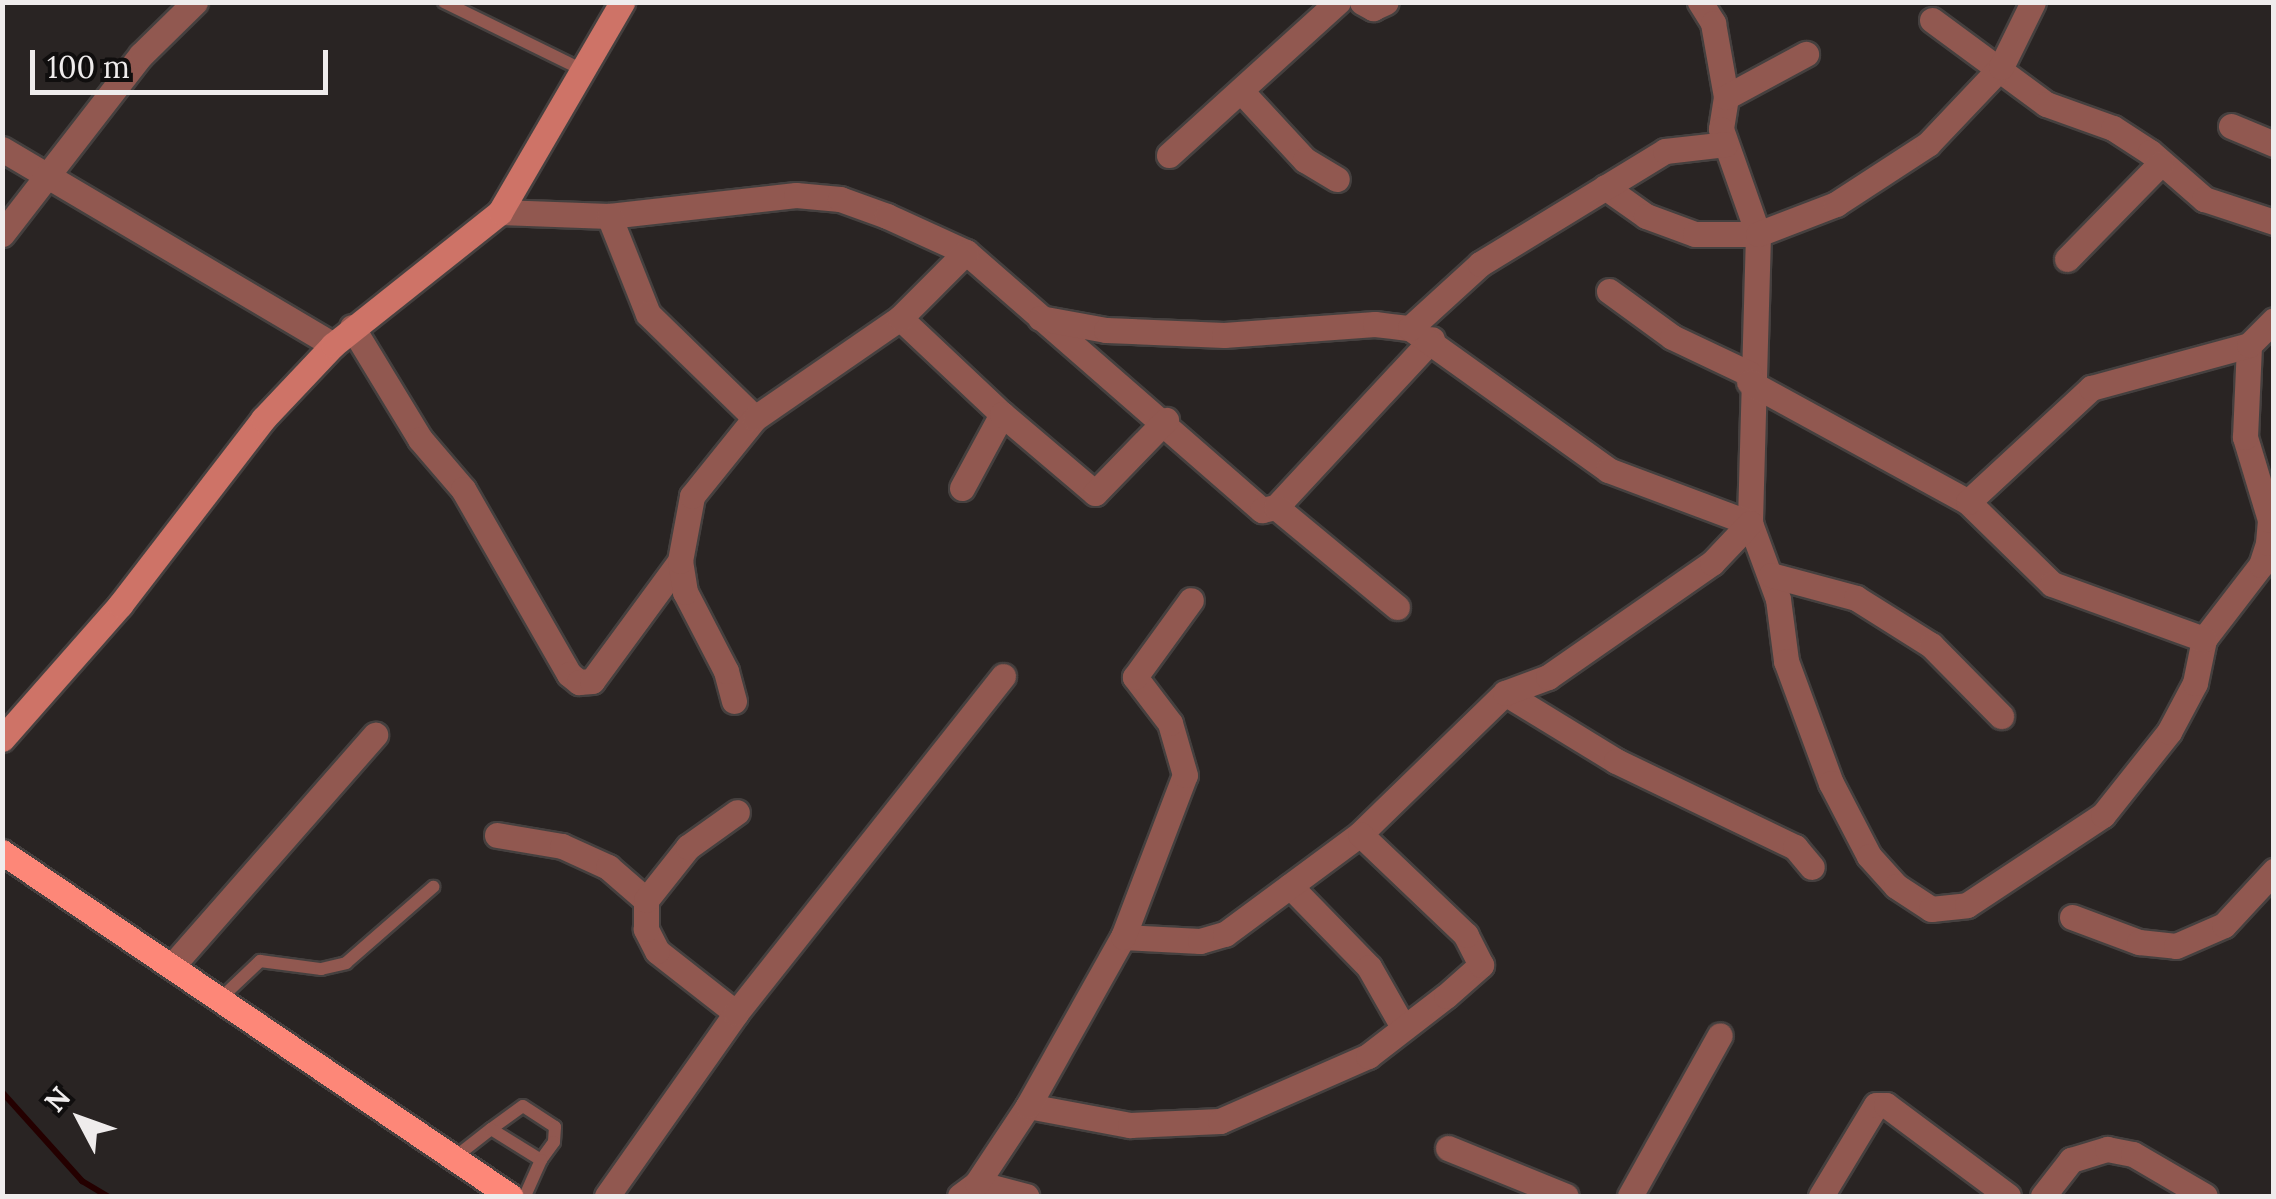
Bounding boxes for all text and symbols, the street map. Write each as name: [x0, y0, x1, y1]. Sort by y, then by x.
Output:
scale bar: [35, 30, 332, 92]
text: 100 m: [47, 48, 130, 86]
north arrow: [30, 1069, 130, 1169]
text: N: [37, 1079, 78, 1119]

